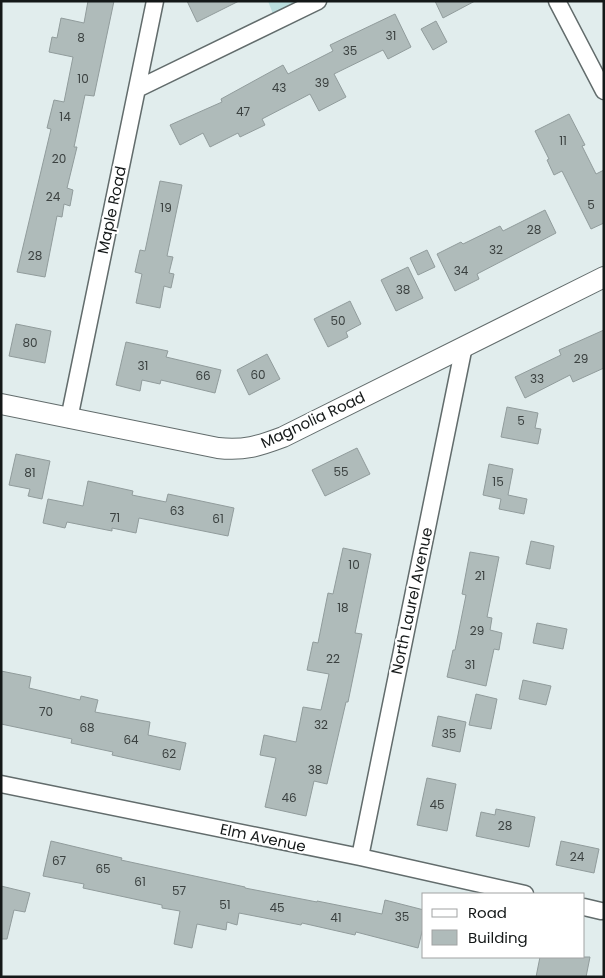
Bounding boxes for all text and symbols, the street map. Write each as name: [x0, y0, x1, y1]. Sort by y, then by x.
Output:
house number: 31: [386, 27, 396, 44]
house number: 8: [77, 29, 85, 46]
house number: 35: [343, 42, 357, 59]
house number: 10: [77, 70, 89, 87]
house number: 39: [315, 74, 329, 91]
house number: 43: [272, 79, 286, 96]
house number: 47: [236, 103, 250, 120]
house number: 14: [59, 108, 71, 125]
house number: 11: [559, 132, 567, 149]
house number: 20: [52, 150, 66, 167]
street label: Maple Road: [92, 164, 131, 256]
house number: 24: [46, 188, 61, 205]
house number: 5: [587, 196, 595, 213]
house number: 19: [160, 199, 172, 216]
house number: 28: [527, 221, 541, 238]
house number: 32: [489, 241, 503, 258]
house number: 28: [28, 247, 42, 264]
house number: 34: [454, 262, 469, 279]
house number: 38: [396, 281, 410, 298]
house number: 50: [330, 312, 346, 329]
house number: 80: [22, 334, 38, 351]
house number: 29: [574, 350, 588, 367]
house number: 31: [138, 357, 148, 374]
house number: 60: [250, 366, 266, 383]
house number: 66: [195, 367, 211, 384]
house number: 33: [530, 370, 544, 387]
street label: Magnolia Road: [257, 386, 368, 453]
house number: 5: [517, 412, 525, 429]
house number: 55: [333, 463, 349, 480]
house number: 81: [24, 464, 36, 481]
house number: 15: [492, 473, 504, 490]
house number: 63: [170, 502, 184, 519]
house number: 71: [110, 509, 120, 526]
house number: 61: [212, 510, 224, 527]
street label: North Laurel Avenue: [386, 525, 437, 676]
house number: 10: [348, 556, 360, 573]
house number: 21: [475, 567, 485, 584]
house number: 18: [337, 599, 349, 616]
house number: 29: [470, 622, 484, 639]
house number: 22: [326, 650, 340, 667]
house number: 31: [465, 656, 475, 673]
house number: 70: [39, 703, 53, 720]
house number: 32: [314, 716, 328, 733]
house number: 68: [79, 719, 95, 736]
house number: 35: [442, 725, 456, 742]
house number: 64: [123, 731, 139, 748]
house number: 62: [162, 745, 176, 762]
house number: 38: [308, 761, 322, 778]
house number: 46: [281, 789, 297, 806]
house number: 45: [429, 796, 445, 813]
house number: 28: [498, 817, 512, 834]
street label: Elm Avenue: [218, 818, 308, 857]
house number: 24: [570, 848, 585, 865]
house number: 67: [52, 852, 67, 869]
house number: 65: [95, 860, 111, 877]
house number: 61: [134, 873, 146, 890]
house number: 57: [172, 882, 186, 899]
legend: [422, 893, 585, 958]
house number: 51: [219, 896, 231, 913]
house number: 45: [269, 899, 285, 916]
text: Road: [468, 902, 507, 923]
house number: 35: [395, 908, 409, 925]
house number: 41: [330, 909, 342, 926]
text: Building: [468, 927, 528, 948]

